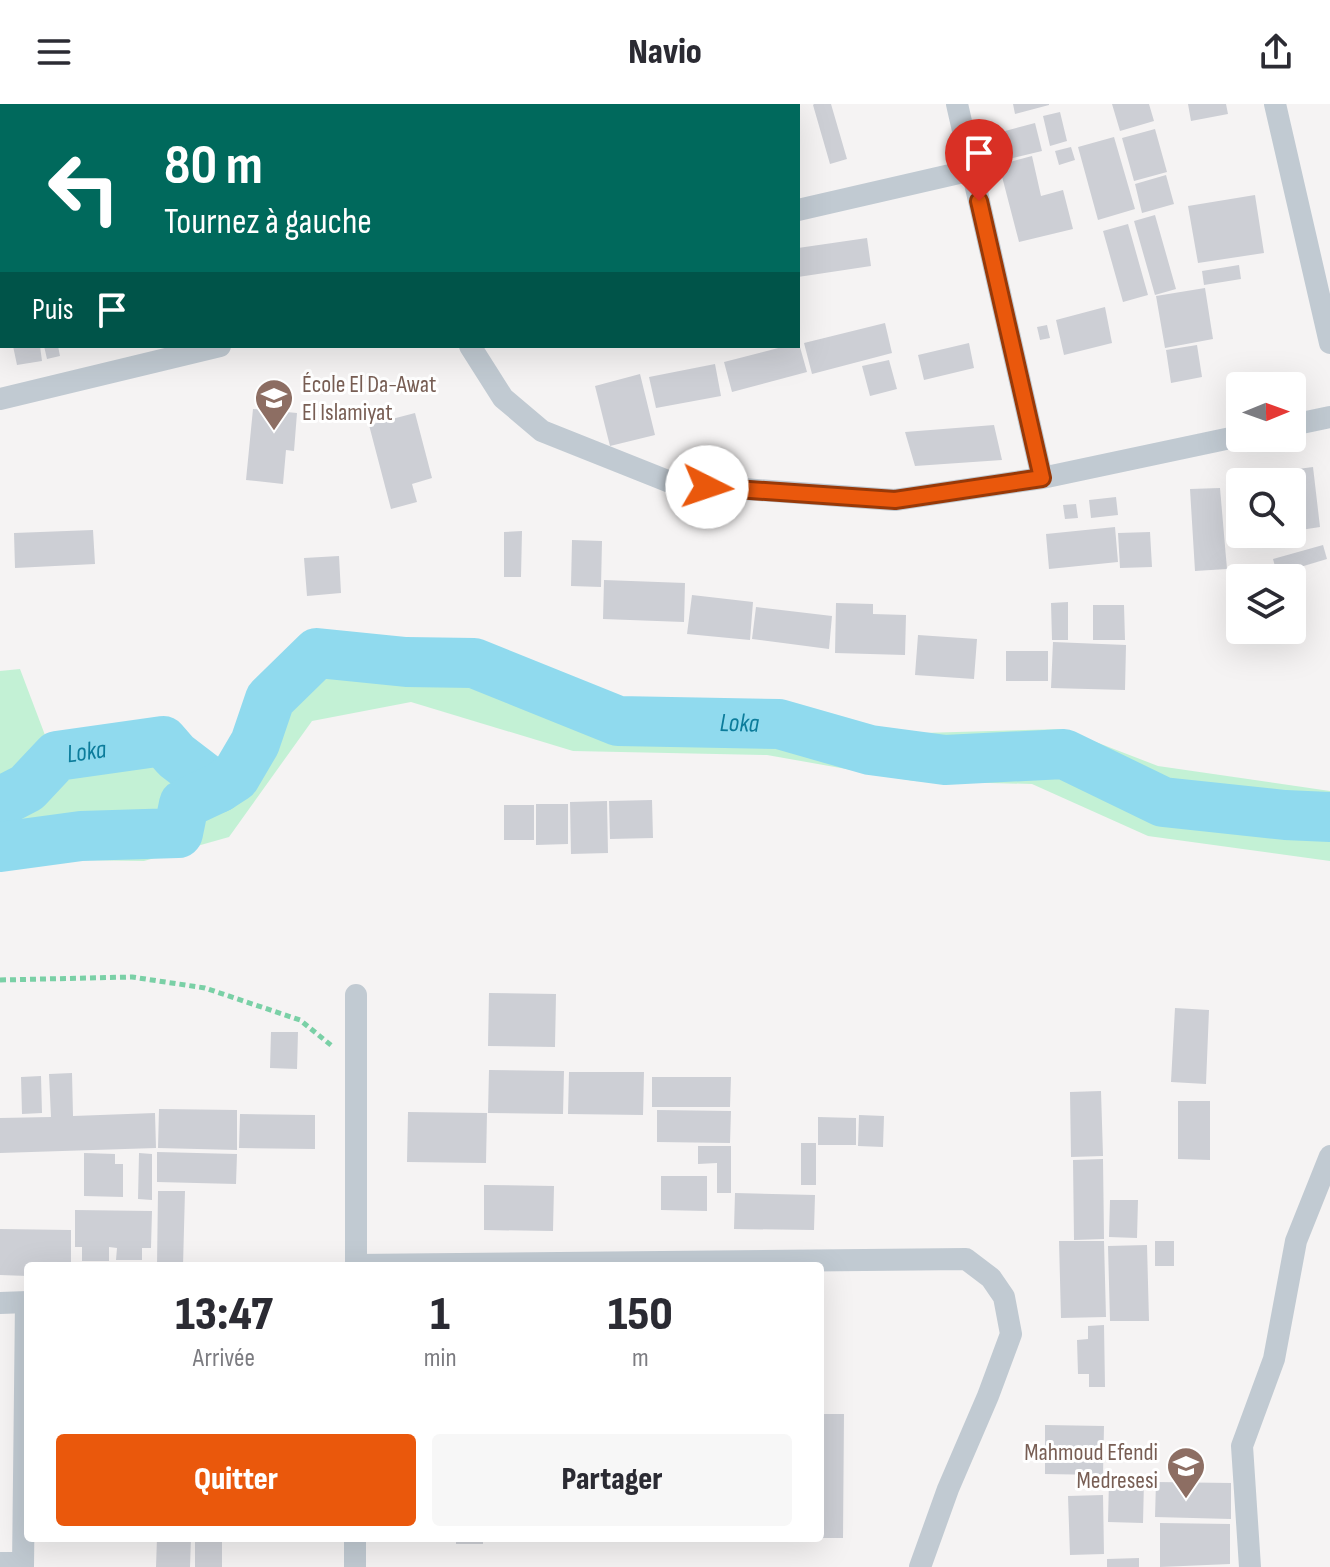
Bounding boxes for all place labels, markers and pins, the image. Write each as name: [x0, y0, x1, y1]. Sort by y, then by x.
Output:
pin: [945, 119, 1013, 201]
place label: École El Da-Awat El Islamiyat: [302, 370, 436, 427]
school or university icon: École El Da-Awat El Islamiyat: [253, 377, 295, 432]
place label: Mahmoud Efendi Medresesi: [1024, 1438, 1158, 1495]
school or university icon: Mahmoud Efendi Medresesi: [1165, 1445, 1207, 1500]

